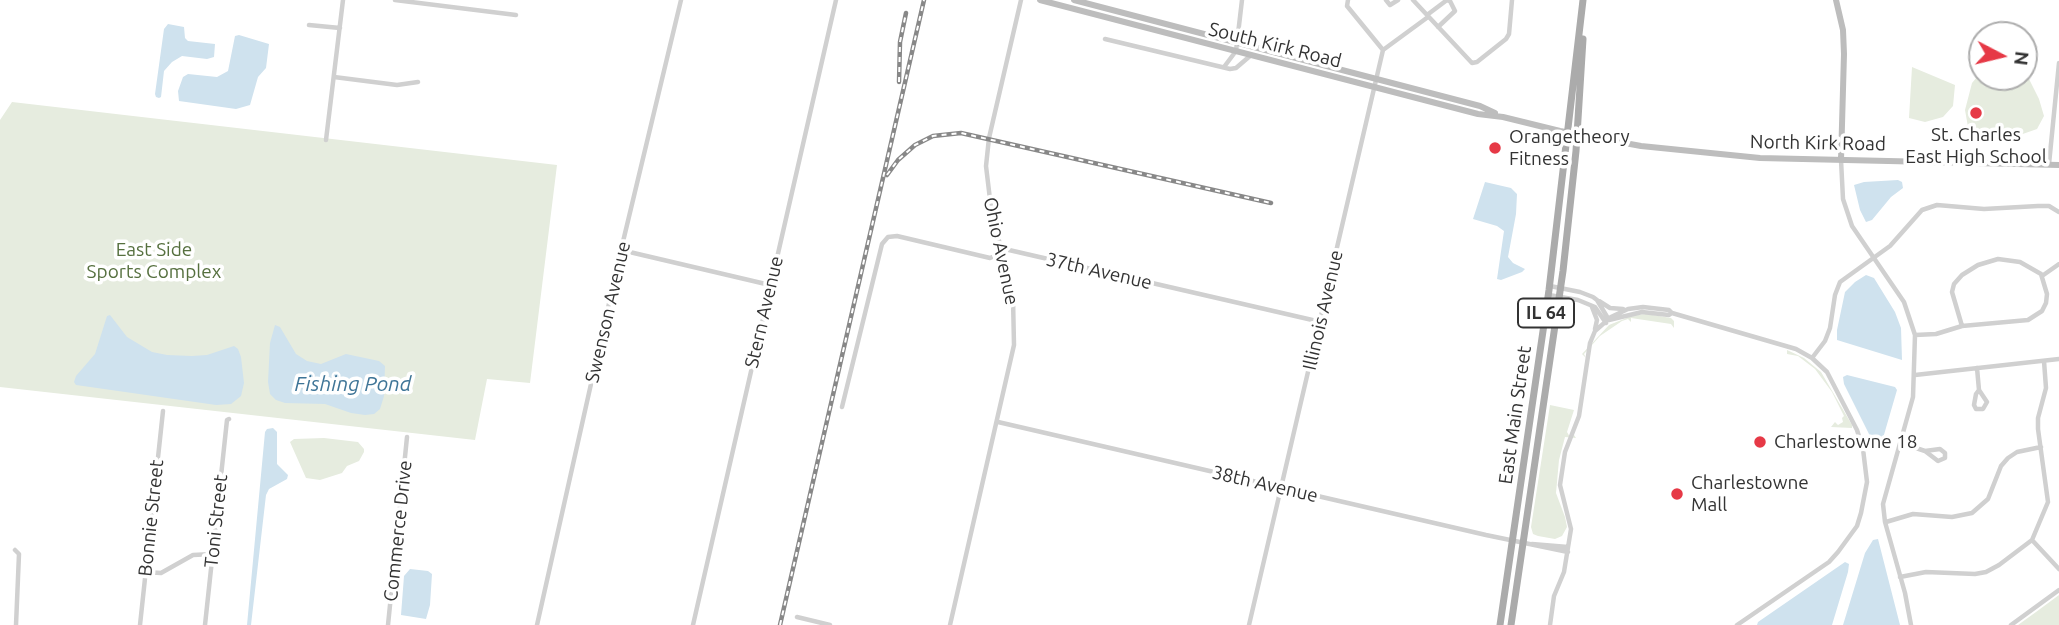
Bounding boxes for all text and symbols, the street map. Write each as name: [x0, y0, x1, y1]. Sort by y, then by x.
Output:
street label: South Kirk Road: [1206, 17, 1344, 73]
north arrow: [1968, 21, 2038, 91]
text: N: [2010, 50, 2034, 67]
marker: St. Charles East High School: [1968, 105, 1984, 121]
place label: St. Charles East High School: [1905, 124, 2047, 168]
place label: Orangetheory Fitness: [1509, 126, 1630, 170]
street label: North Kirk Road: [1750, 130, 1886, 156]
marker: Orangetheory Fitness: [1487, 140, 1503, 156]
street label: Ohio Avenue: [978, 195, 1024, 307]
park label: East Side Sports Complex: [87, 239, 221, 283]
street label: Swenson Avenue: [581, 239, 635, 385]
street label: 37th Avenue: [1044, 248, 1154, 294]
street label: Illinois Avenue: [1298, 248, 1348, 372]
street label: Stern Avenue: [740, 254, 788, 370]
road number: IL 64: [1518, 298, 1574, 328]
street label: East Main Street: [1494, 344, 1536, 486]
water label: Fishing Pond: [295, 371, 411, 397]
place label: Charlestowne 18: [1774, 431, 1918, 453]
marker: Charlestowne 18: [1752, 434, 1768, 450]
street label: Bonnie Street: [134, 458, 168, 578]
street label: Commerce Drive: [379, 459, 417, 603]
street label: 38th Avenue: [1210, 461, 1320, 507]
place label: Charlestowne Mall: [1691, 472, 1809, 516]
street label: Toni Street: [200, 473, 232, 569]
marker: Charlestowne Mall: [1669, 486, 1685, 502]

